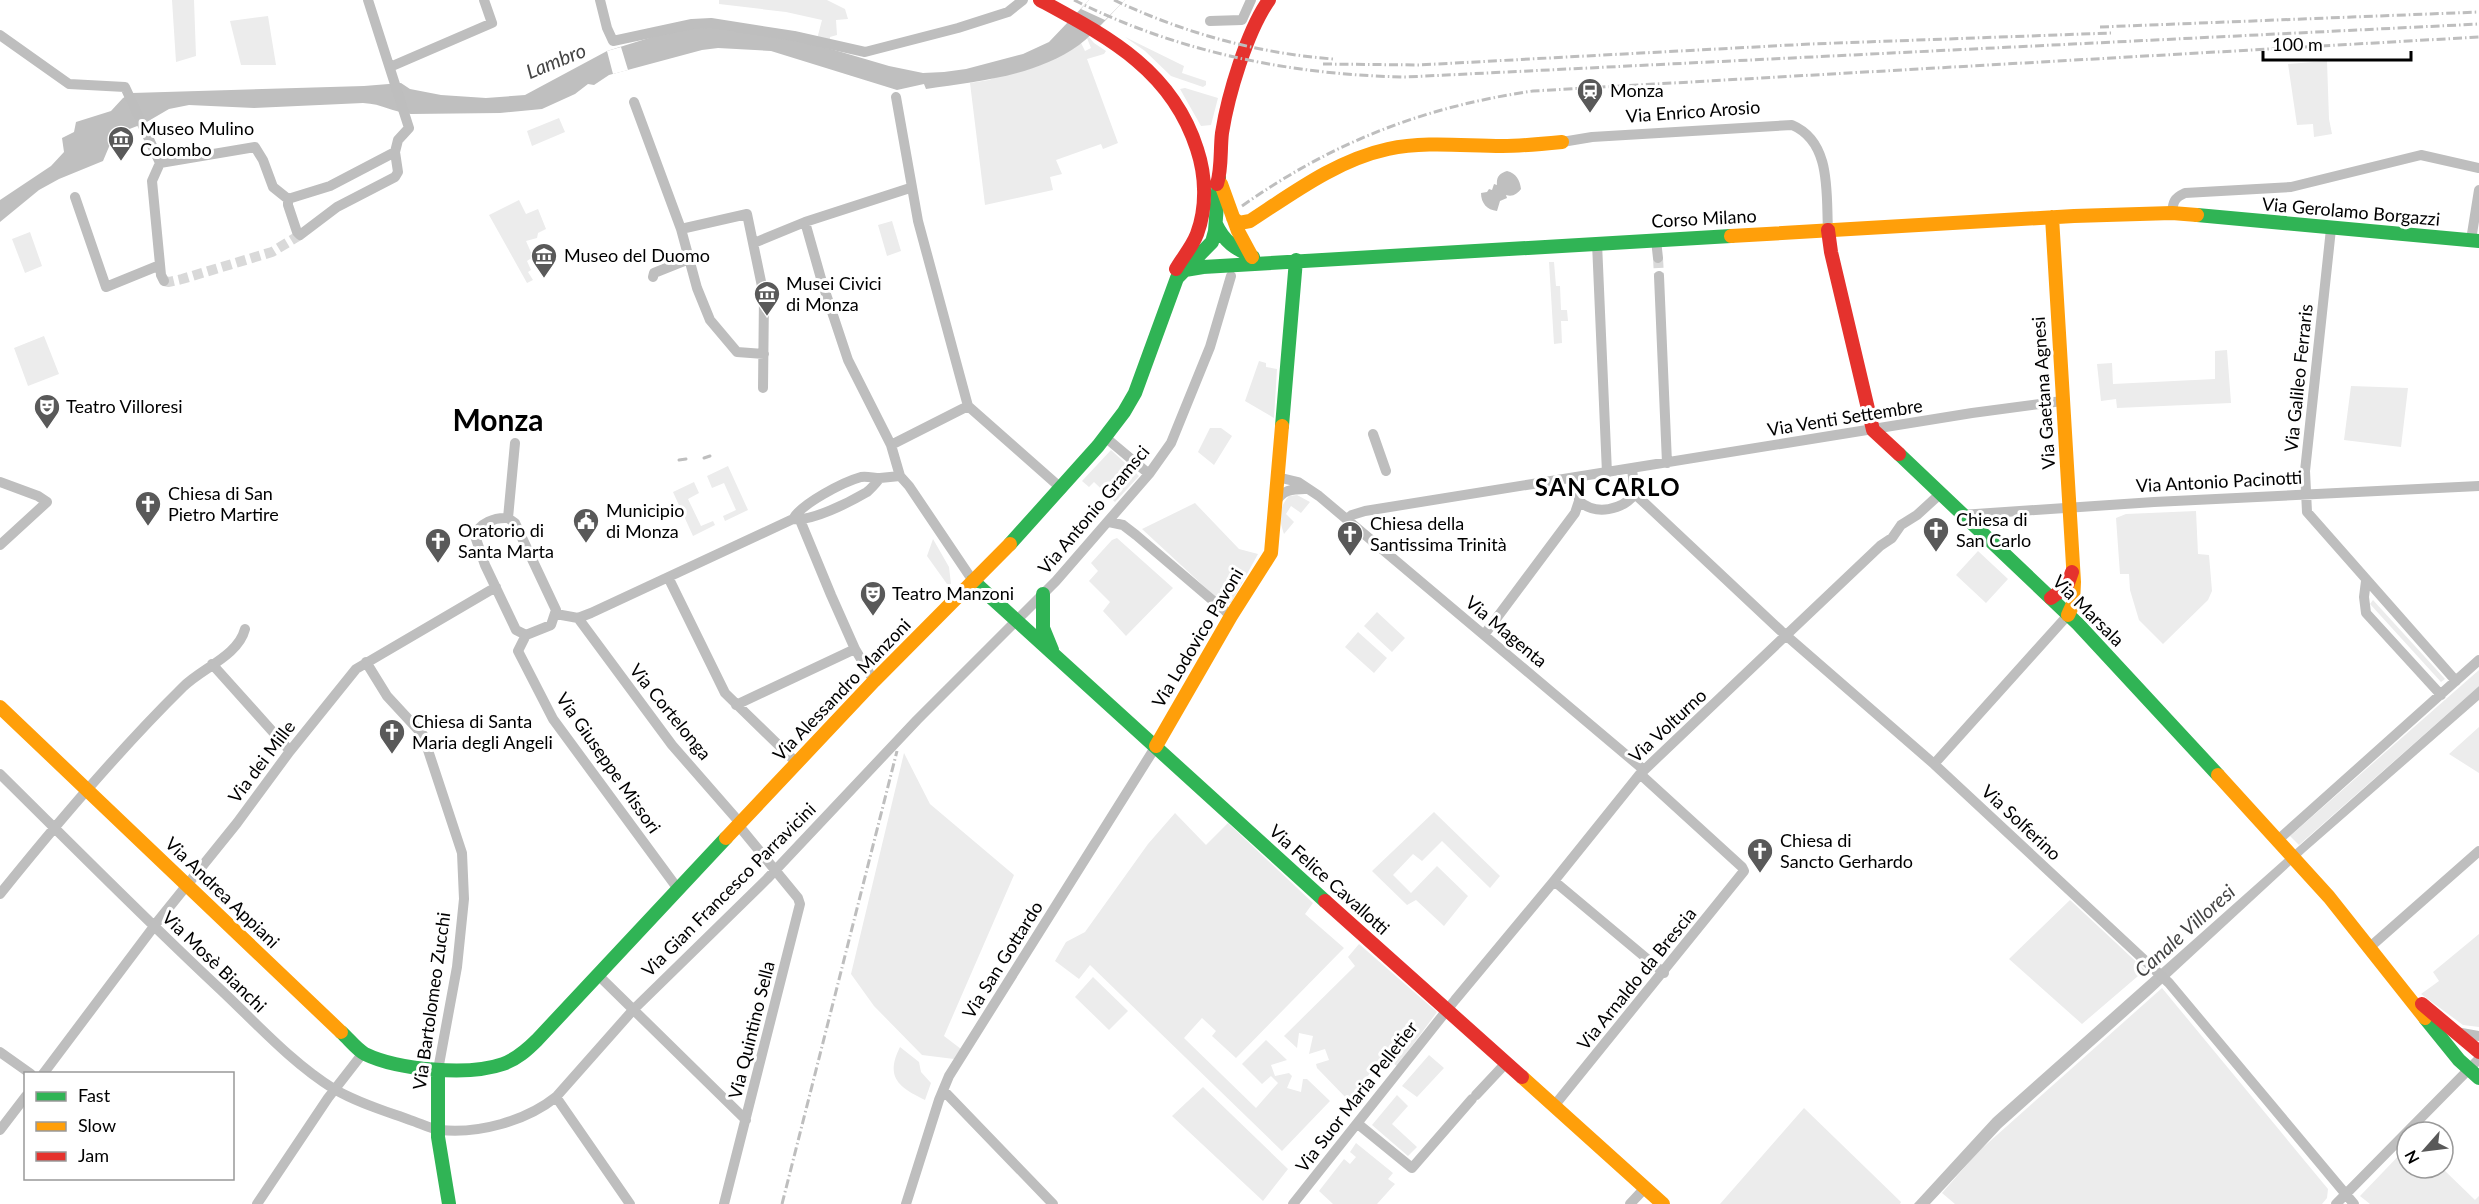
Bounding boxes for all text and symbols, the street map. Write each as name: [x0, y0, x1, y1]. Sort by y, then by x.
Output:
scale bar: [2263, 24, 2412, 62]
text: 100 m: [2272, 33, 2323, 55]
water label: Lambro: [522, 37, 589, 83]
station icon: Monza: [1575, 76, 1605, 114]
place label: Monza: [1610, 79, 1664, 101]
street label: Via Enrico Arosio: [1625, 95, 1761, 127]
place label: Museo Mulino Colombo: [140, 117, 254, 160]
museum icon: Museo Mulino Colombo: [106, 124, 136, 162]
street label: Via Gerolamo Borgazzi: [2261, 192, 2441, 230]
street label: Corso Milano: [1651, 204, 1757, 232]
museum icon: Museo del Duomo: [529, 241, 559, 279]
place label: Museo del Duomo: [564, 244, 710, 266]
place label: Musei Civici di Monza: [786, 272, 882, 315]
museum icon: Musei Civici di Monza: [752, 279, 782, 317]
street label: Via Galileo Ferraris: [2279, 303, 2317, 453]
street label: Via Gaetana Agnesi: [2027, 316, 2059, 470]
theatre icon: Teatro Villoresi: [32, 392, 62, 430]
street label: Via Venti Settembre: [1766, 394, 1924, 440]
place label: Teatro Villoresi: [66, 395, 183, 417]
district label: Monza: [452, 401, 544, 437]
street label: Via Antonio Gramsci: [1033, 441, 1153, 578]
street label: Via Antonio Pacinotti: [2135, 466, 2303, 496]
district label: SAN CARLO: [1535, 472, 1681, 501]
place label: Chiesa di San Pietro Martire: [168, 482, 279, 525]
church icon: Chiesa di San Pietro Martire: [133, 489, 163, 527]
place label: Municipio di Monza: [606, 499, 684, 542]
public building icon: Municipio di Monza: [571, 506, 601, 544]
place label: Chiesa di San Carlo: [1956, 508, 2031, 551]
place label: Chiesa della Santissima Trinità: [1370, 512, 1507, 555]
church icon: Chiesa di San Carlo: [1921, 515, 1951, 553]
place label: Oratorio di Santa Marta: [458, 519, 554, 562]
church icon: Chiesa della Santissima Trinità: [1335, 519, 1365, 557]
church icon: Oratorio di Santa Marta: [423, 526, 453, 564]
street label: Via Lodovico Pavoni: [1147, 564, 1247, 711]
street label: Via Marsala: [2048, 570, 2129, 651]
theatre icon: Teatro Manzoni: [858, 579, 888, 617]
place label: Teatro Manzoni: [892, 582, 1014, 604]
street label: Via Magenta: [1461, 591, 1552, 672]
street label: Via Alessandro Manzoni: [768, 614, 915, 765]
street label: Via Cortelonga: [625, 659, 716, 764]
street label: Via Volturno: [1624, 684, 1711, 767]
street label: Via Giuseppe Missori: [552, 688, 666, 837]
place label: Chiesa di Santa Maria degli Angeli: [412, 710, 553, 753]
street label: Via dei Mille: [223, 716, 299, 807]
church icon: Chiesa di Santa Maria degli Angeli: [377, 717, 407, 755]
street label: Via Solferino: [1977, 780, 2066, 865]
street label: Via Gian Francesco Parravicini: [637, 798, 820, 981]
street label: Via Felice Cavallotti: [1265, 819, 1394, 939]
place label: Chiesa di Sancto Gerhardo: [1780, 829, 1913, 872]
street label: Via Andrea Appiani: [161, 832, 284, 952]
church icon: Chiesa di Sancto Gerhardo: [1745, 836, 1775, 874]
water label: Canale Villoresi: [2129, 879, 2240, 982]
street label: Via San Gottardo: [957, 897, 1047, 1022]
street label: Via Arnaldo da Brescia: [1572, 903, 1700, 1054]
street label: Via Mosè Bianchi: [158, 906, 271, 1017]
street label: Via Bartolomeo Zucchi: [408, 911, 454, 1091]
street label: Via Quintino Sella: [723, 959, 779, 1101]
street label: Via Suor Maria Pelletier: [1290, 1016, 1422, 1176]
legend: [24, 1072, 234, 1180]
text: Fast: [78, 1084, 111, 1106]
text: Slow: [78, 1114, 116, 1136]
north arrow: [2395, 1120, 2455, 1180]
text: Jam: [78, 1144, 109, 1166]
text: N: [2400, 1147, 2423, 1167]

